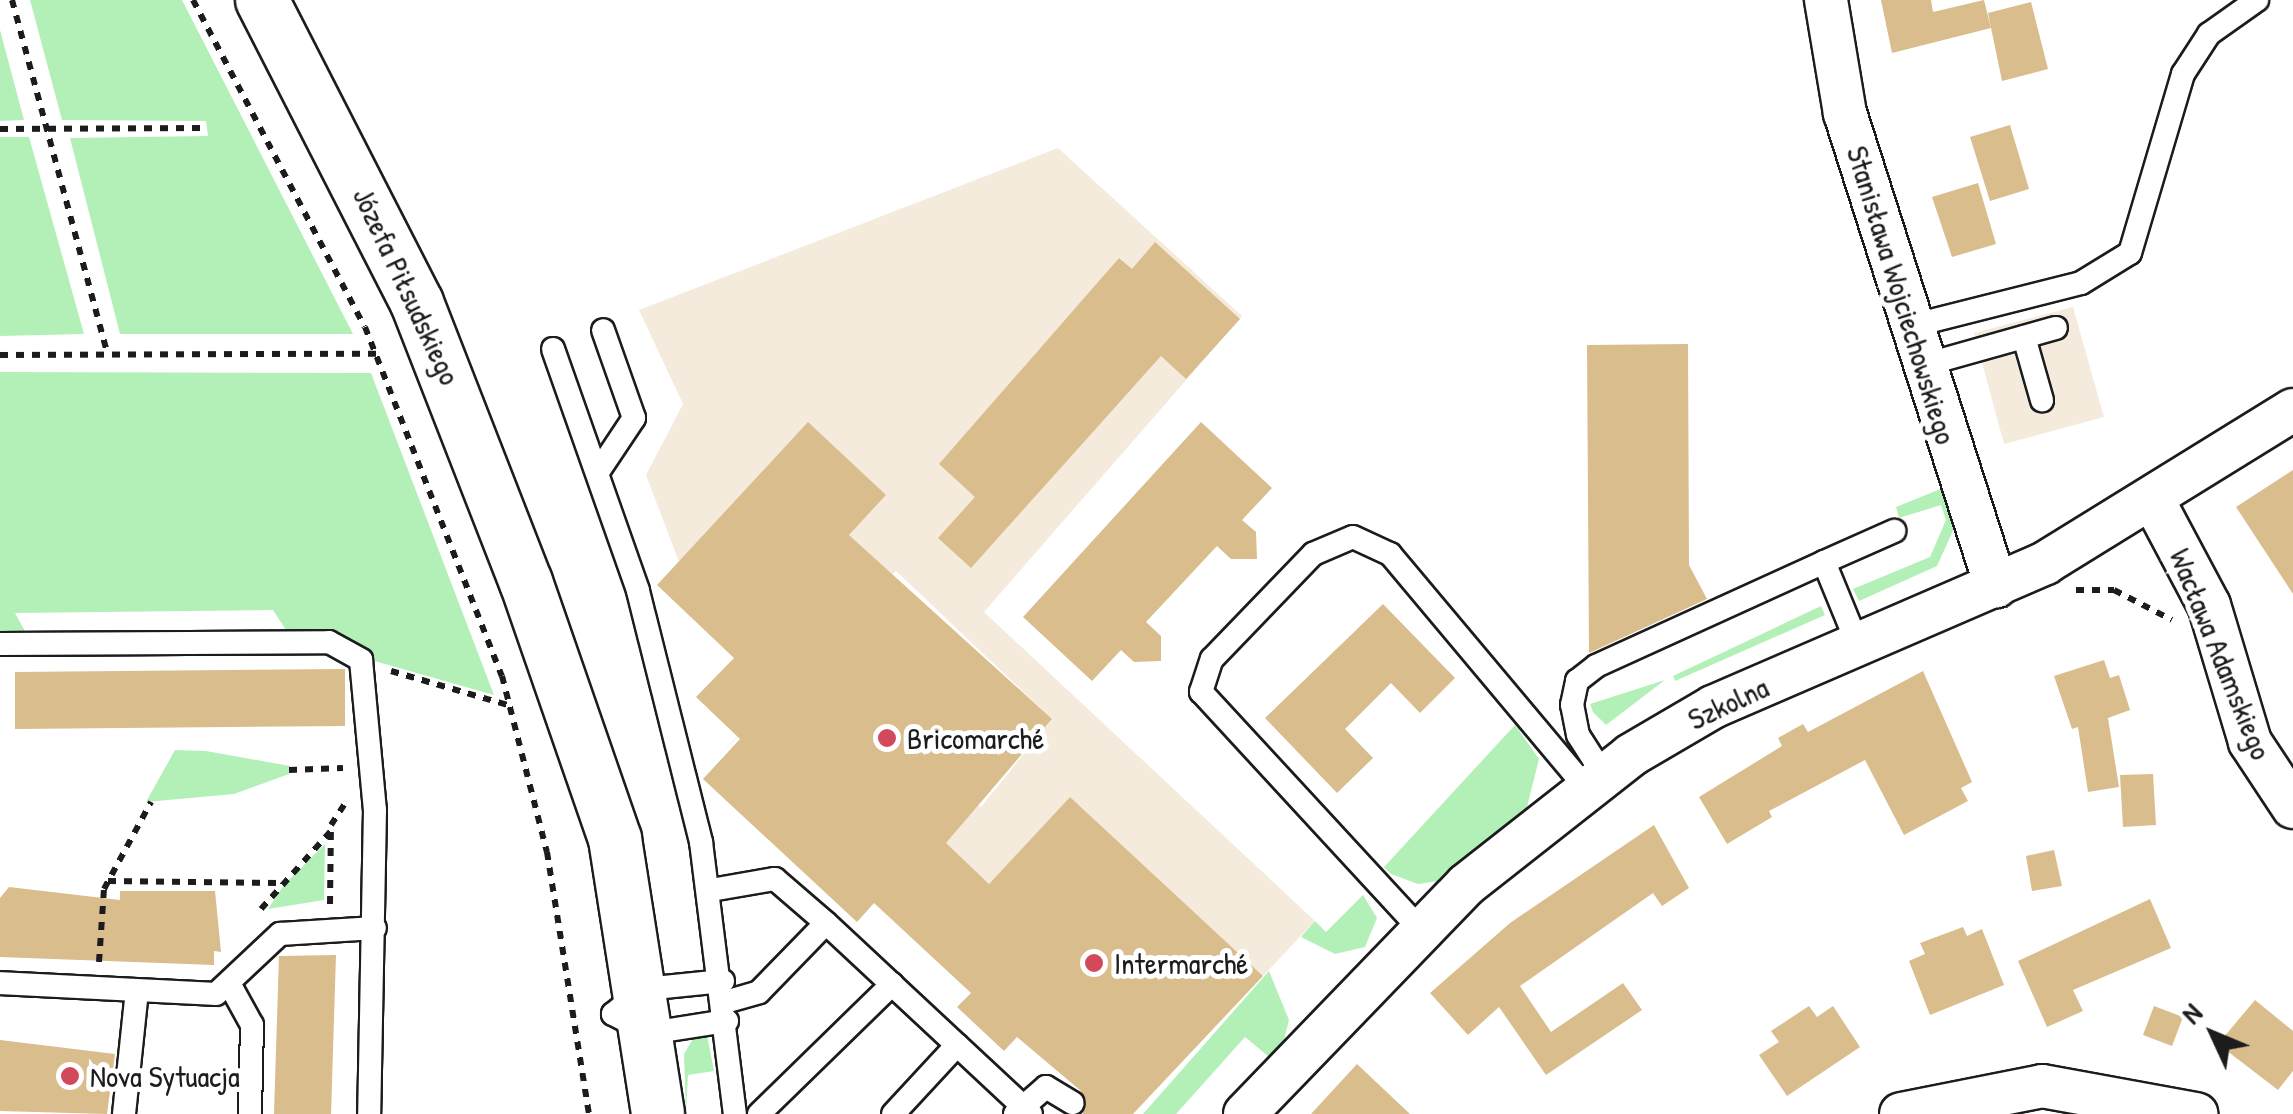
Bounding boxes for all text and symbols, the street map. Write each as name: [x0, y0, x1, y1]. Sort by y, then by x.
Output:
street label: Stanisława Wojciechowskiego: [1840, 142, 1964, 448]
street label: Józefa Piłsudskiego: [346, 182, 468, 390]
street label: Wacława Adamskiego: [2162, 543, 2280, 765]
street label: Szkolna: [1682, 669, 1774, 737]
place label: Bricomarché: [907, 720, 1044, 756]
marker: Bricomarché: [876, 727, 898, 749]
place label: Intermarché: [1114, 945, 1248, 981]
marker: Intermarché: [1083, 952, 1105, 974]
north arrow: [2163, 984, 2263, 1084]
text: N: [2173, 995, 2210, 1032]
place label: Nova Sytuacja: [90, 1058, 240, 1094]
marker: Nova Sytuacja: [59, 1065, 81, 1087]

